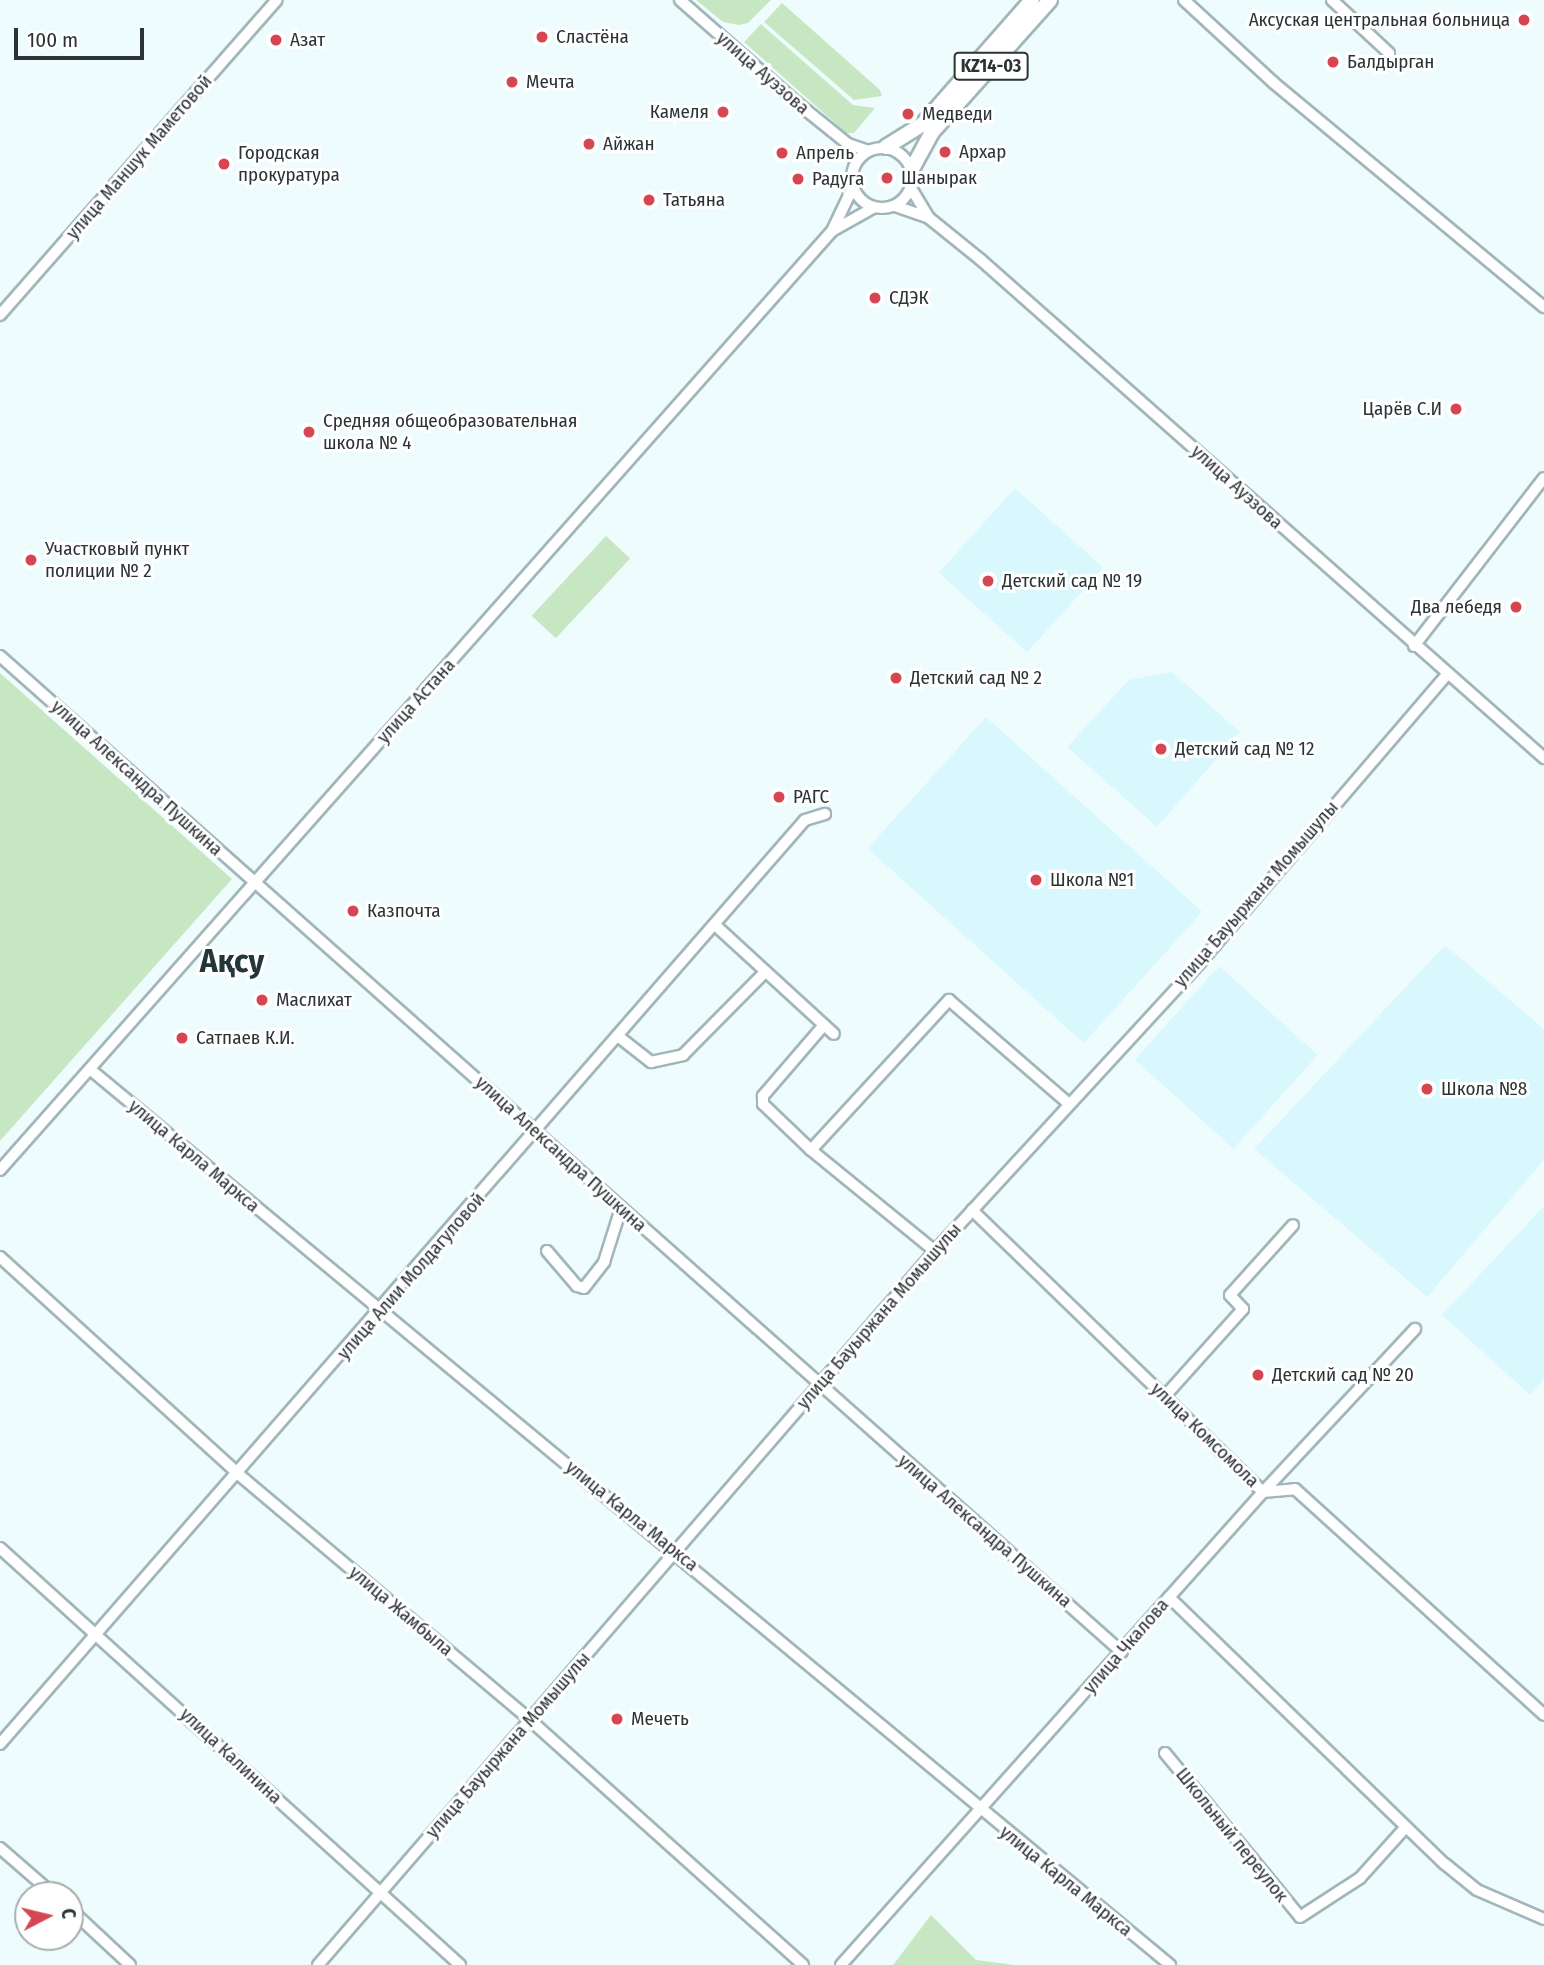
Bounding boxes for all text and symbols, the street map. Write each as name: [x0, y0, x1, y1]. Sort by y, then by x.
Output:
place label: Аксуская центральная больница: [1249, 9, 1510, 31]
marker: Аксуская центральная больница: [1516, 12, 1532, 28]
scale bar: [18, 14, 147, 58]
place label: Сластёна: [556, 26, 629, 48]
text: 100 m: [27, 27, 78, 53]
street label: улица Ауэзова: [712, 27, 814, 119]
place label: Азат: [290, 29, 325, 51]
marker: Сластёна: [534, 29, 550, 45]
marker: Азат: [268, 32, 284, 48]
place label: Балдырган: [1347, 51, 1434, 73]
road number: KZ14-03: [953, 52, 1030, 80]
marker: Балдырган: [1325, 54, 1341, 70]
street label: улица Маншук Маметовой: [61, 70, 217, 244]
place label: Мечта: [526, 71, 575, 93]
marker: Мечта: [504, 74, 520, 90]
place label: Камеля: [650, 101, 709, 123]
place label: Медведи: [922, 103, 993, 125]
marker: Камеля: [715, 104, 731, 120]
marker: Медведи: [900, 106, 916, 122]
place label: Айжан: [603, 133, 655, 155]
marker: Айжан: [581, 136, 597, 152]
place label: Архар: [959, 141, 1006, 163]
place label: Городская прокуратура: [238, 142, 340, 186]
place label: Апрель: [796, 142, 854, 164]
marker: Архар: [937, 144, 953, 160]
marker: Апрель: [774, 145, 790, 161]
marker: Городская прокуратура: [216, 156, 232, 172]
place label: Шанырак: [901, 167, 977, 189]
place label: Радуга: [812, 168, 864, 190]
marker: Шанырак: [879, 170, 895, 186]
marker: Радуга: [790, 171, 806, 187]
place label: Татьяна: [663, 189, 725, 211]
marker: Татьяна: [641, 192, 657, 208]
place label: СДЭК: [889, 287, 929, 309]
marker: СДЭК: [867, 290, 883, 306]
place label: Царёв С.И: [1363, 398, 1442, 420]
marker: Царёв С.И: [1448, 401, 1464, 417]
place label: Средняя общеобразовательная школа № 4: [323, 410, 577, 454]
marker: Средняя общеобразовательная школа № 4: [301, 424, 317, 440]
street label: улица Ауэзова: [1187, 440, 1287, 534]
place label: Участковый пункт полиции № 2: [45, 538, 189, 582]
marker: Участковый пункт полиции № 2: [23, 552, 39, 568]
place label: Детский сад № 19: [1002, 570, 1142, 592]
marker: Детский сад № 19: [980, 573, 996, 589]
place label: Два лебедя: [1411, 596, 1502, 618]
marker: Два лебедя: [1508, 599, 1524, 615]
street label: улица Астана: [372, 654, 460, 748]
place label: Детский сад № 2: [910, 667, 1042, 689]
marker: Детский сад № 2: [888, 670, 904, 686]
street label: улица Александра Пушкина: [47, 695, 227, 861]
place label: Детский сад № 12: [1175, 738, 1314, 760]
marker: Детский сад № 12: [1153, 741, 1169, 757]
place label: РАГС: [793, 786, 829, 808]
marker: РАГС: [771, 789, 787, 805]
street label: улица Бауыржана Момышулы: [1169, 796, 1343, 992]
place label: Школа №1: [1050, 869, 1134, 891]
marker: Школа №1: [1028, 872, 1044, 888]
place label: Казпочта: [367, 900, 441, 922]
marker: Казпочта: [345, 903, 361, 919]
district label: Ақсу: [200, 942, 264, 982]
place label: Маслихат: [276, 989, 352, 1011]
marker: Маслихат: [254, 992, 270, 1008]
place label: Сатпаев К.И.: [196, 1027, 295, 1049]
marker: Сатпаев К.И.: [174, 1030, 190, 1046]
street label: улица Александра Пушкина: [471, 1071, 651, 1237]
place label: Школа №8: [1441, 1078, 1527, 1100]
marker: Школа №8: [1419, 1081, 1435, 1097]
street label: улица Карла Маркса: [124, 1095, 264, 1217]
street label: улица Алии Молдагуловой: [332, 1188, 490, 1364]
street label: улица Бауыржана Момышулы: [792, 1218, 966, 1414]
place label: Детский сад № 20: [1272, 1364, 1414, 1386]
marker: Детский сад № 20: [1250, 1367, 1266, 1383]
street label: улица Комсомола: [1146, 1378, 1264, 1492]
street label: улица Александра Пушкина: [893, 1449, 1077, 1613]
street label: улица Карла Маркса: [561, 1456, 703, 1576]
street label: улица Жамбыла: [344, 1561, 458, 1661]
street label: улица Чкалова: [1078, 1594, 1174, 1698]
street label: улица Бауыржана Момышулы: [421, 1647, 595, 1843]
street label: улица Калинина: [175, 1703, 287, 1809]
place label: Мечеть: [631, 1708, 689, 1730]
marker: Мечеть: [609, 1711, 625, 1727]
street label: Школьный переулок: [1171, 1763, 1293, 1907]
street label: улица Карла Маркса: [995, 1821, 1137, 1941]
north arrow: [14, 1881, 84, 1951]
text: С: [56, 1907, 80, 1920]

